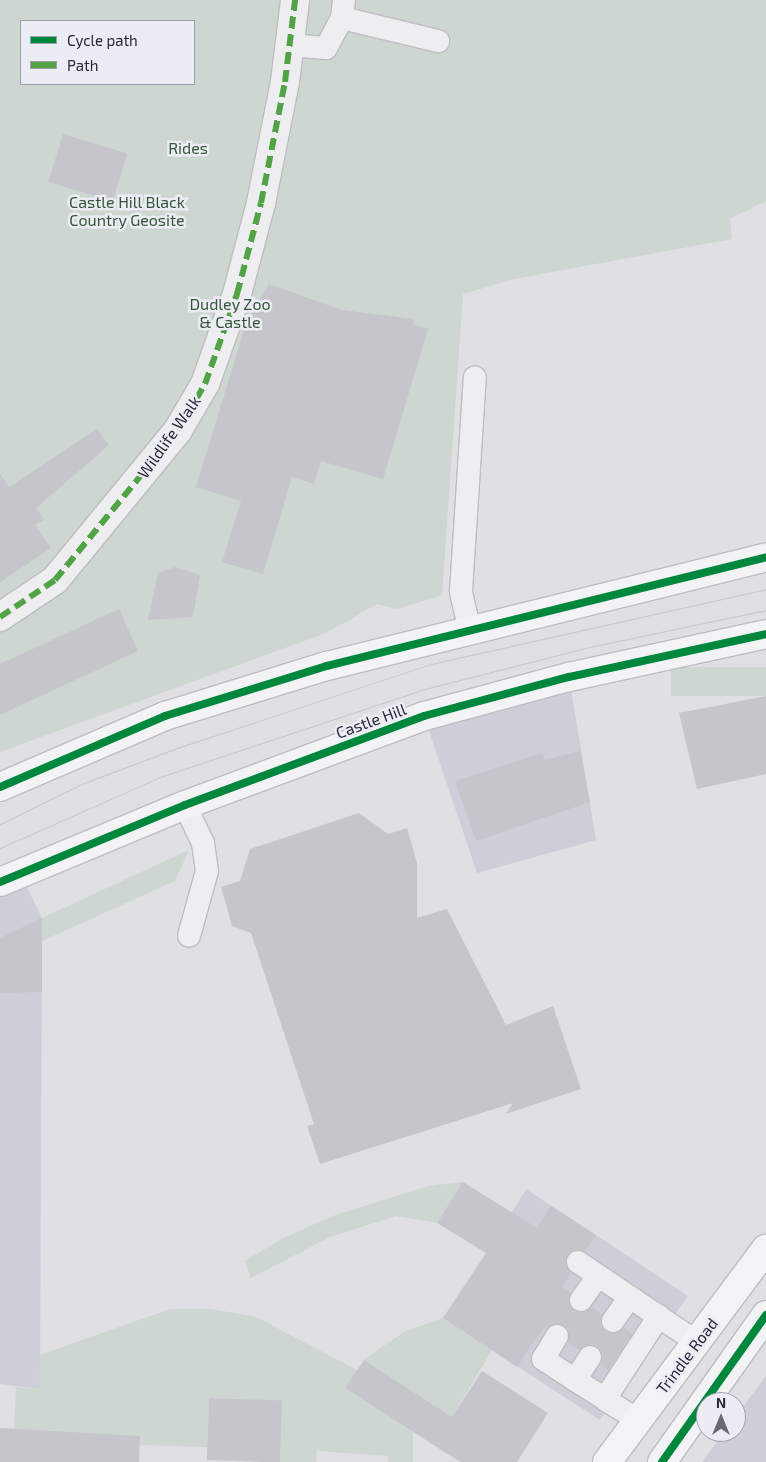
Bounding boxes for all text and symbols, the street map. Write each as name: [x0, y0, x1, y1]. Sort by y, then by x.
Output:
legend: [20, 20, 195, 85]
text: Cycle path: [67, 31, 138, 49]
text: Path: [67, 56, 98, 74]
park label: Rides: [168, 138, 208, 158]
park label: Castle Hill Black Country Geosite: [69, 192, 185, 230]
park label: Dudley Zoo & Castle: [189, 294, 271, 332]
street label: Wildlife Walk: [133, 392, 205, 482]
street label: Castle Hill: [333, 699, 409, 743]
street label: Trindle Road: [652, 1314, 722, 1398]
north arrow: [696, 1392, 746, 1442]
text: N: [716, 1394, 726, 1411]

